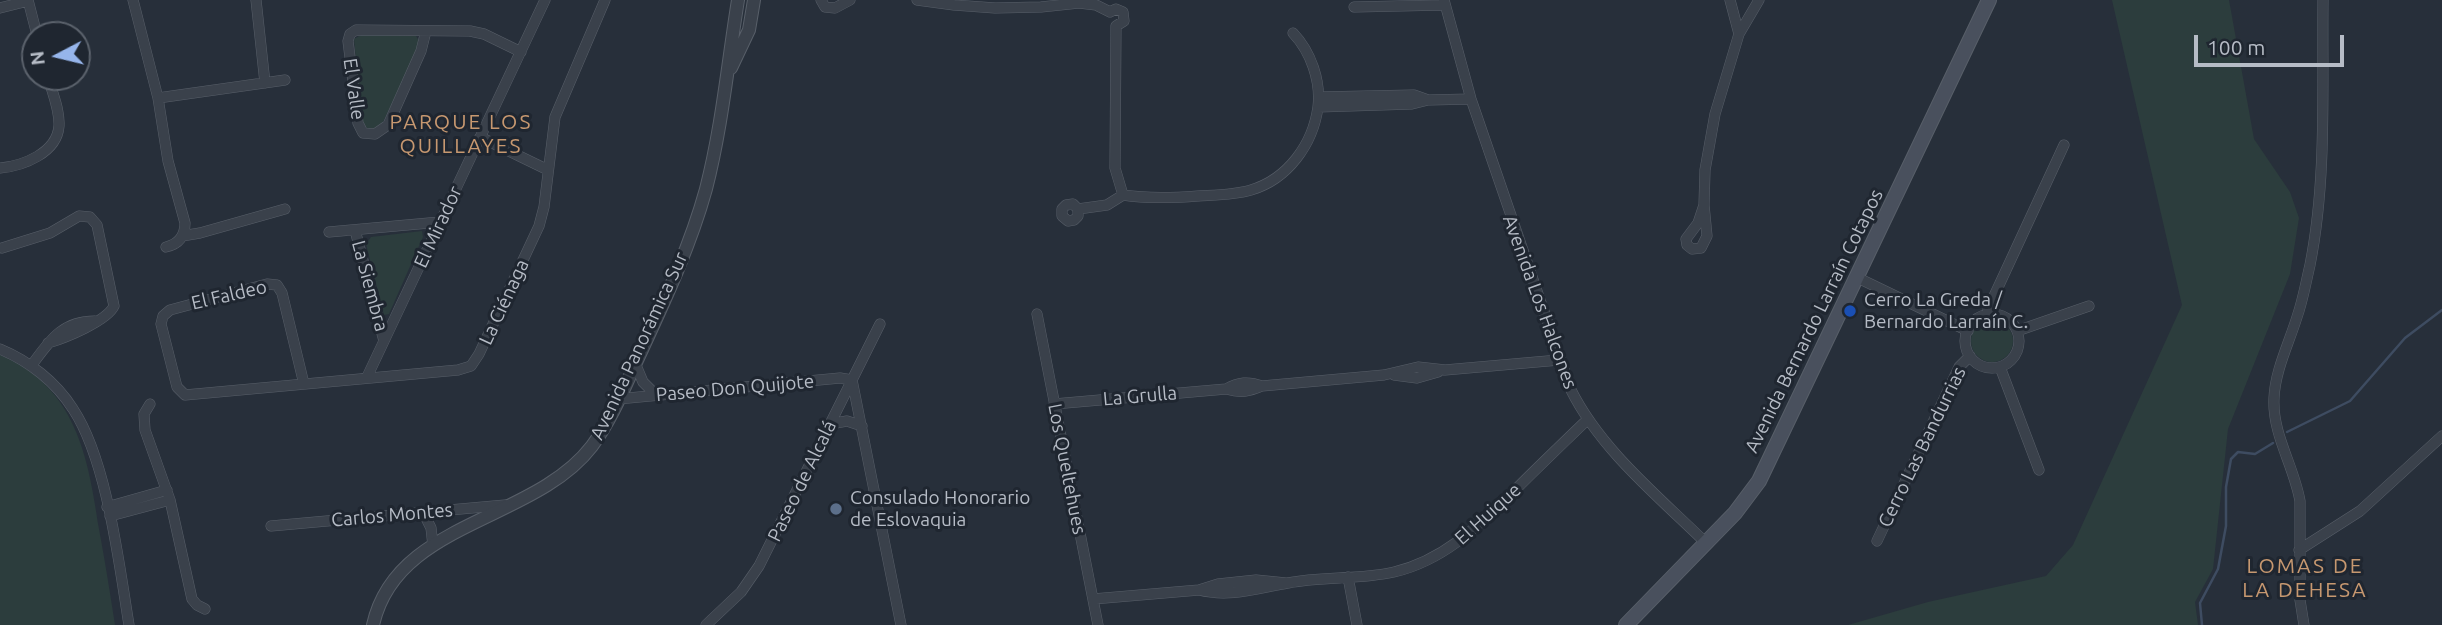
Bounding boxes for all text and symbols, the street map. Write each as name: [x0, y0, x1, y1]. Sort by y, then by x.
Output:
north arrow: [21, 21, 91, 91]
scale bar: [2197, 21, 2348, 65]
text: 100 m: [2207, 35, 2265, 59]
text: N: [25, 50, 49, 67]
street label: El Valle: [338, 57, 370, 121]
district label: PARQUE LOS QUILLAYES: [391, 109, 531, 159]
street label: El Mirador: [409, 183, 467, 271]
street label: Avenida Bernardo Larraín Cotapos: [1740, 185, 1888, 457]
street label: Avenida Los Halcones: [1498, 212, 1582, 392]
street label: La Siembra: [347, 238, 393, 334]
street label: Avenida Panorámica Sur: [585, 249, 693, 443]
street label: La Ciénaga: [474, 256, 534, 348]
street label: El Faldeo: [189, 275, 269, 315]
place label: Cerro La Greda / Bernardo Larraín C.: [1864, 289, 2028, 333]
marker: Cerro La Greda / Bernardo Larraín C.: [1842, 303, 1858, 319]
street label: Cerro Las Bandurrias: [1873, 363, 1971, 531]
street label: Paseo Don Quijote: [655, 370, 815, 406]
street label: La Grulla: [1102, 381, 1178, 411]
street label: Los Queltehues: [1043, 402, 1091, 536]
street label: Paseo de Alcalá: [763, 417, 841, 545]
street label: El Huique: [1450, 478, 1526, 550]
place label: Consulado Honorario de Eslovaquia: [850, 487, 1030, 531]
street label: Carlos Montes: [330, 498, 454, 532]
marker: Consulado Honorario de Eslovaquia: [828, 501, 844, 517]
district label: LOMAS DE LA DEHESA: [2243, 553, 2367, 603]

